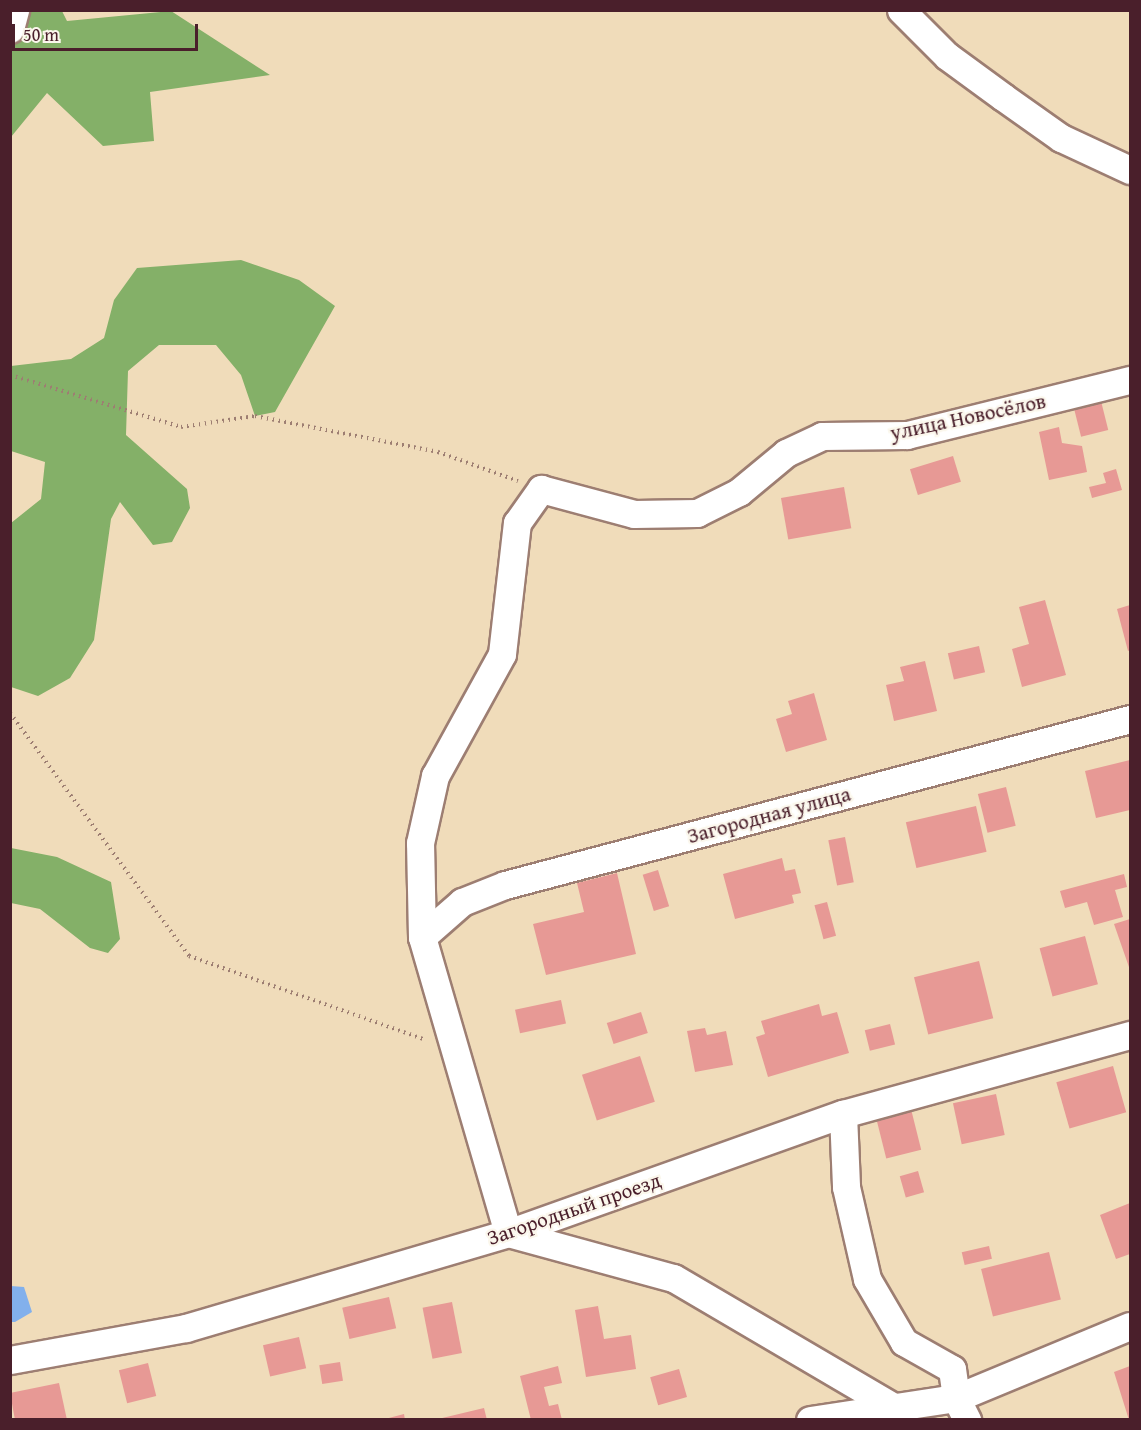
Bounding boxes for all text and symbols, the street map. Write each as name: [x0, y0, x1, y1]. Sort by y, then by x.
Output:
scale bar: [15, 12, 201, 50]
text: 50 m: [23, 21, 59, 48]
street label: улица Новосёлов: [888, 388, 1048, 446]
street label: Загородная улица: [685, 781, 853, 849]
street label: Загородный проезд: [484, 1167, 664, 1251]

